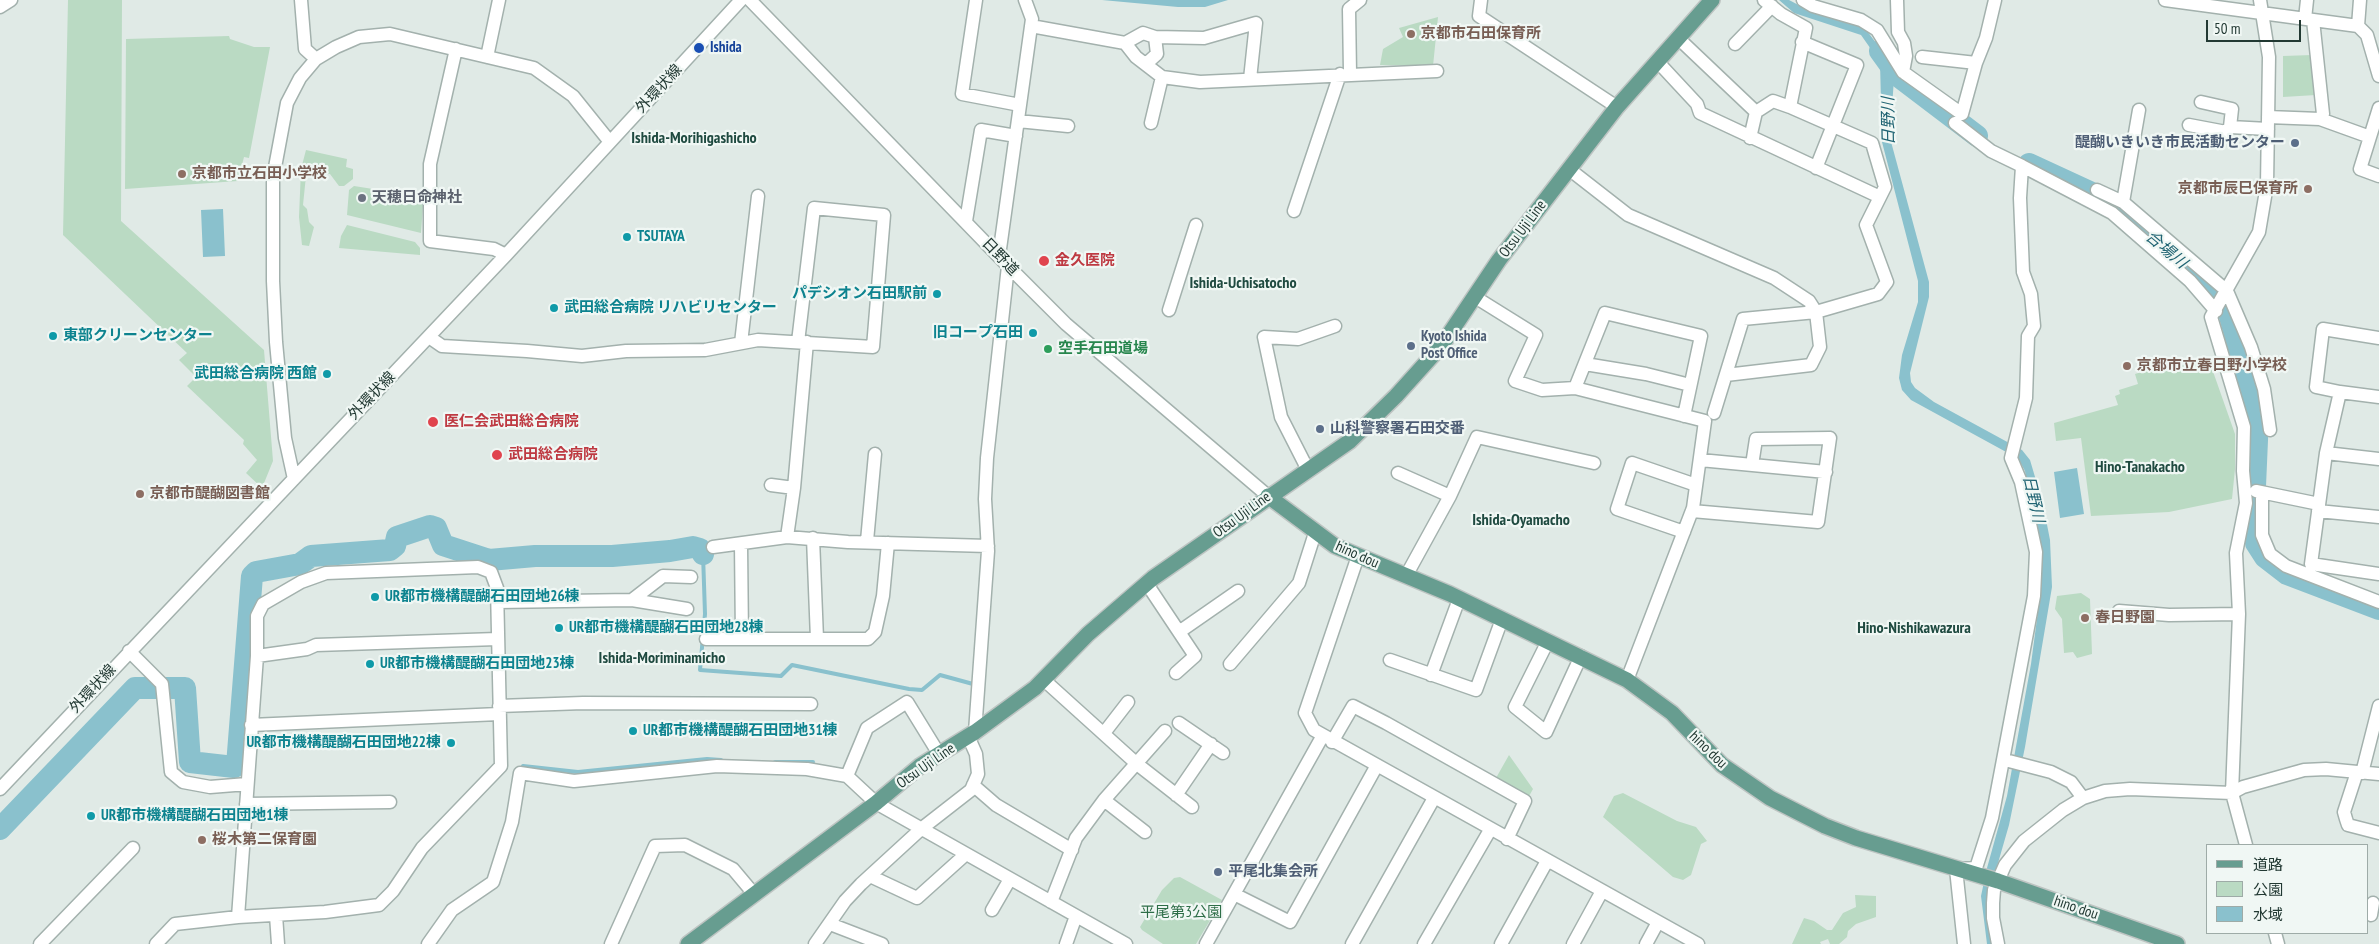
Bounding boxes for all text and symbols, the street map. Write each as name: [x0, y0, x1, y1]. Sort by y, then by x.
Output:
scale bar: [2209, 10, 2304, 42]
text: 50 m: [2214, 19, 2240, 38]
place label: 京都市石田保育所: [1421, 25, 1541, 43]
marker: 京都市石田保育所: [1405, 28, 1417, 40]
place label: Ishida: [710, 39, 742, 57]
marker: Ishida: [692, 41, 706, 55]
street label: 外環状線: [632, 61, 686, 117]
water label: 日野川: [1879, 97, 1899, 145]
district label: Ishida-Morihigashicho: [631, 128, 757, 148]
place label: 醍醐いきいき市民活動センター: [2075, 134, 2285, 152]
marker: 醍醐いきいき市民活動センター: [2289, 137, 2301, 149]
place label: 京都市立石田小学校: [192, 165, 327, 183]
marker: 京都市立石田小学校: [176, 168, 188, 180]
place label: 京都市辰巳保育所: [2178, 180, 2298, 198]
marker: 京都市辰巳保育所: [2302, 183, 2314, 195]
place label: 天穂日命神社: [372, 189, 462, 207]
marker: 天穂日命神社: [356, 192, 368, 204]
street label: Otsu Uji Line: [1496, 197, 1550, 261]
water label: 合場川: [2141, 227, 2191, 273]
place label: TSUTAYA: [637, 228, 685, 246]
marker: TSUTAYA: [621, 231, 633, 243]
street label: 日野道: [978, 235, 1022, 279]
place label: 金久医院: [1055, 252, 1115, 270]
marker: 金久医院: [1037, 254, 1051, 268]
district label: Ishida-Uchisatocho: [1189, 273, 1297, 293]
place label: パデシオン石田駅前: [792, 285, 927, 303]
marker: パデシオン石田駅前: [931, 288, 943, 300]
place label: 武田総合病院 リハビリセンター: [564, 299, 777, 317]
marker: 武田総合病院 リハビリセンター: [548, 302, 560, 314]
place label: 旧コープ石田: [933, 324, 1023, 342]
place label: 東部クリーンセンター: [63, 327, 213, 345]
marker: 旧コープ石田: [1027, 327, 1039, 339]
place label: Kyoto Ishida Post Office: [1421, 328, 1487, 363]
marker: 東部クリーンセンター: [47, 330, 59, 342]
place label: 空手石田道場: [1058, 340, 1148, 358]
marker: Kyoto Ishida Post Office: [1405, 340, 1417, 352]
marker: 空手石田道場: [1042, 343, 1054, 355]
place label: 京都市立春日野小学校: [2137, 357, 2287, 375]
marker: 京都市立春日野小学校: [2121, 360, 2133, 372]
place label: 武田総合病院 西館: [194, 365, 317, 383]
marker: 武田総合病院 西館: [321, 368, 333, 380]
street label: 外環状線: [345, 368, 399, 424]
place label: 医仁会武田総合病院: [444, 413, 579, 431]
marker: 医仁会武田総合病院: [426, 415, 440, 429]
place label: 山科警察署石田交番: [1330, 420, 1465, 438]
marker: 山科警察署石田交番: [1314, 423, 1326, 435]
place label: 武田総合病院: [508, 446, 598, 464]
marker: 武田総合病院: [490, 448, 504, 462]
district label: Hino-Tanakacho: [2095, 457, 2185, 477]
water label: 日野川: [2018, 473, 2048, 525]
place label: 京都市醍醐図書館: [150, 485, 270, 503]
marker: 京都市醍醐図書館: [134, 488, 146, 500]
street label: Otsu Uji Line: [1210, 488, 1274, 542]
district label: Ishida-Oyamacho: [1472, 510, 1570, 530]
street label: hino dou: [1333, 538, 1381, 572]
place label: UR都市機構醍醐石田団地26棟: [385, 588, 580, 606]
marker: UR都市機構醍醐石田団地26棟: [369, 591, 381, 603]
place label: 春日野園: [2095, 609, 2155, 627]
marker: 春日野園: [2079, 612, 2091, 624]
district label: Hino-Nishikawazura: [1857, 618, 1971, 638]
place label: UR都市機構醍醐石田団地28棟: [569, 619, 764, 637]
marker: UR都市機構醍醐石田団地28棟: [553, 622, 565, 634]
district label: Ishida-Moriminamicho: [599, 648, 725, 668]
place label: UR都市機構醍醐石田団地23棟: [380, 655, 575, 673]
marker: UR都市機構醍醐石田団地23棟: [364, 658, 376, 670]
street label: 外環状線: [66, 661, 120, 717]
place label: UR都市機構醍醐石田団地31棟: [643, 722, 838, 740]
marker: UR都市機構醍醐石田団地31棟: [627, 725, 639, 737]
street label: hino dou: [1685, 728, 1731, 772]
place label: UR都市機構醍醐石田団地22棟: [246, 734, 441, 752]
marker: UR都市機構醍醐石田団地22棟: [445, 737, 457, 749]
street label: Otsu Uji Line: [893, 739, 959, 793]
place label: UR都市機構醍醐石田団地1棟: [101, 807, 288, 825]
marker: UR都市機構醍醐石田団地1棟: [85, 810, 97, 822]
place label: 桜木第二保育園: [212, 831, 317, 849]
marker: 桜木第二保育園: [196, 834, 208, 846]
legend: [2206, 844, 2369, 934]
text: 道路: [2253, 855, 2283, 874]
place label: 平尾北集会所: [1228, 863, 1318, 881]
marker: 平尾北集会所: [1212, 866, 1224, 878]
text: 公園: [2253, 880, 2283, 899]
street label: hino dou: [2052, 892, 2100, 924]
park label: 平尾第3公園: [1140, 904, 1222, 922]
text: 水域: [2253, 905, 2283, 924]

